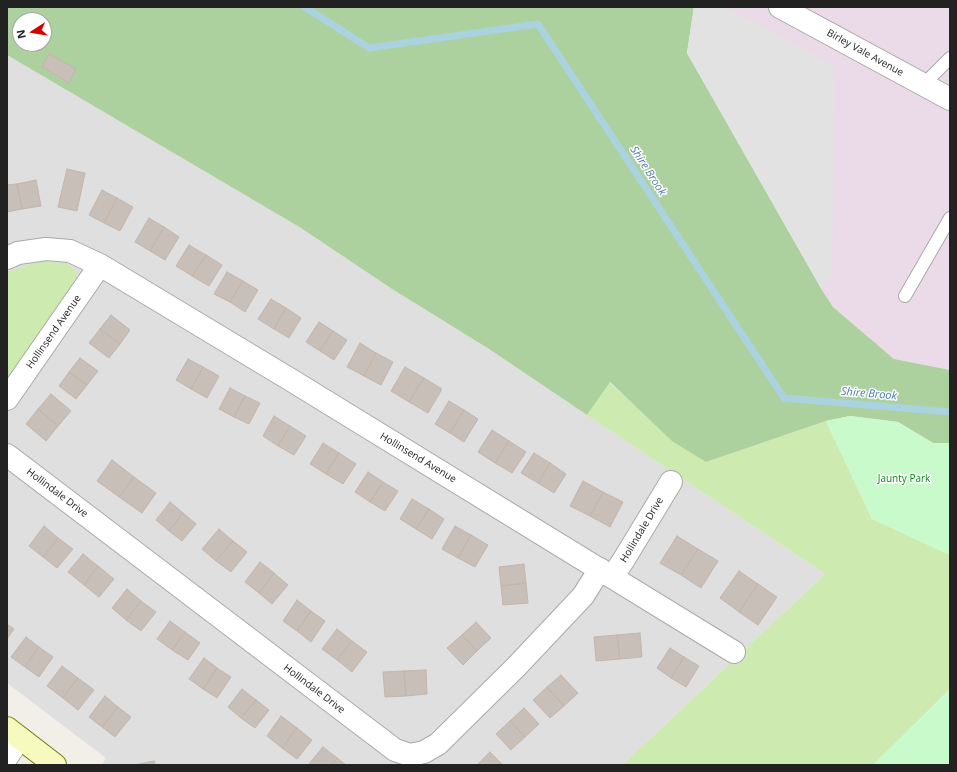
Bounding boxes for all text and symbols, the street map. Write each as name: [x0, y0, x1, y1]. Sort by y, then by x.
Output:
north arrow: [12, 12, 52, 52]
street label: Birley Vale Avenue: [825, 27, 905, 79]
text: N: [12, 28, 29, 40]
water label: Shire Brook: [627, 144, 669, 198]
street label: Hollinsend Avenue: [24, 293, 84, 371]
water label: Shire Brook: [841, 385, 897, 403]
street label: Hollinsend Avenue: [378, 430, 458, 486]
street label: Hollindale Drive: [24, 466, 90, 520]
park label: Jaunty Park: [878, 473, 930, 485]
street label: Hollindale Drive: [618, 495, 666, 565]
street label: Hollindale Drive: [281, 662, 347, 716]

